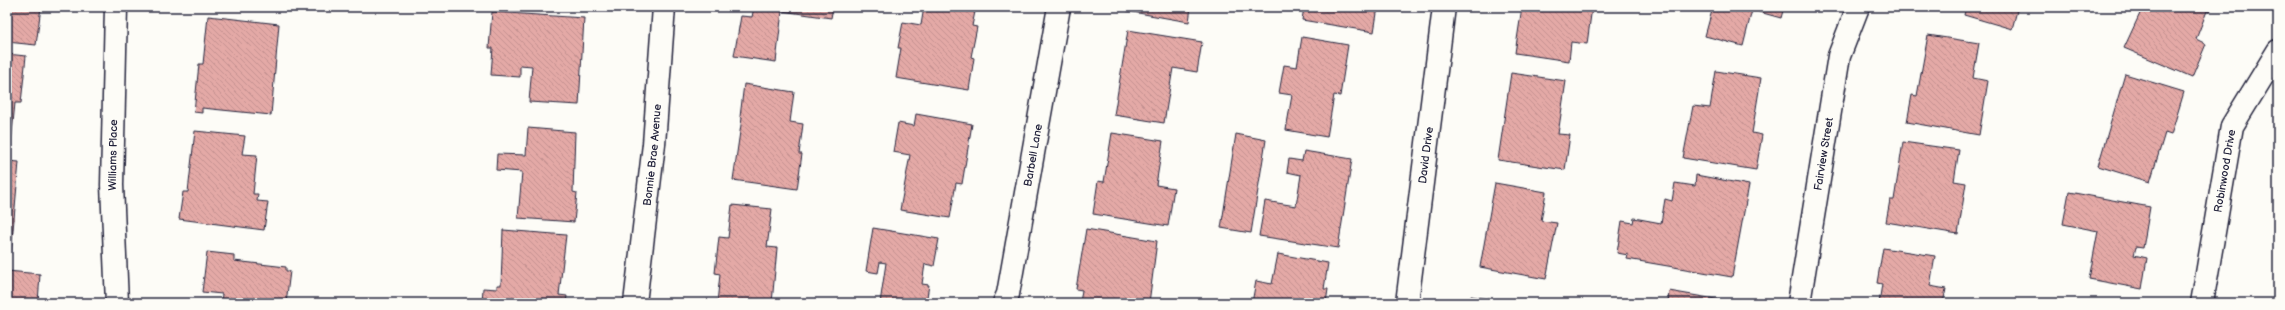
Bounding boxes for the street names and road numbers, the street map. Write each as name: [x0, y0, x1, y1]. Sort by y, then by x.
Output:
street label: Bonnie Brae Avenue: [640, 103, 663, 207]
street label: Fairview Street: [1811, 116, 1836, 191]
street label: Williams Place: [106, 119, 120, 191]
street label: Barbell Lane: [1021, 122, 1045, 187]
street label: David Drive: [1415, 126, 1436, 184]
street label: Robinwood Drive: [2211, 128, 2238, 213]

